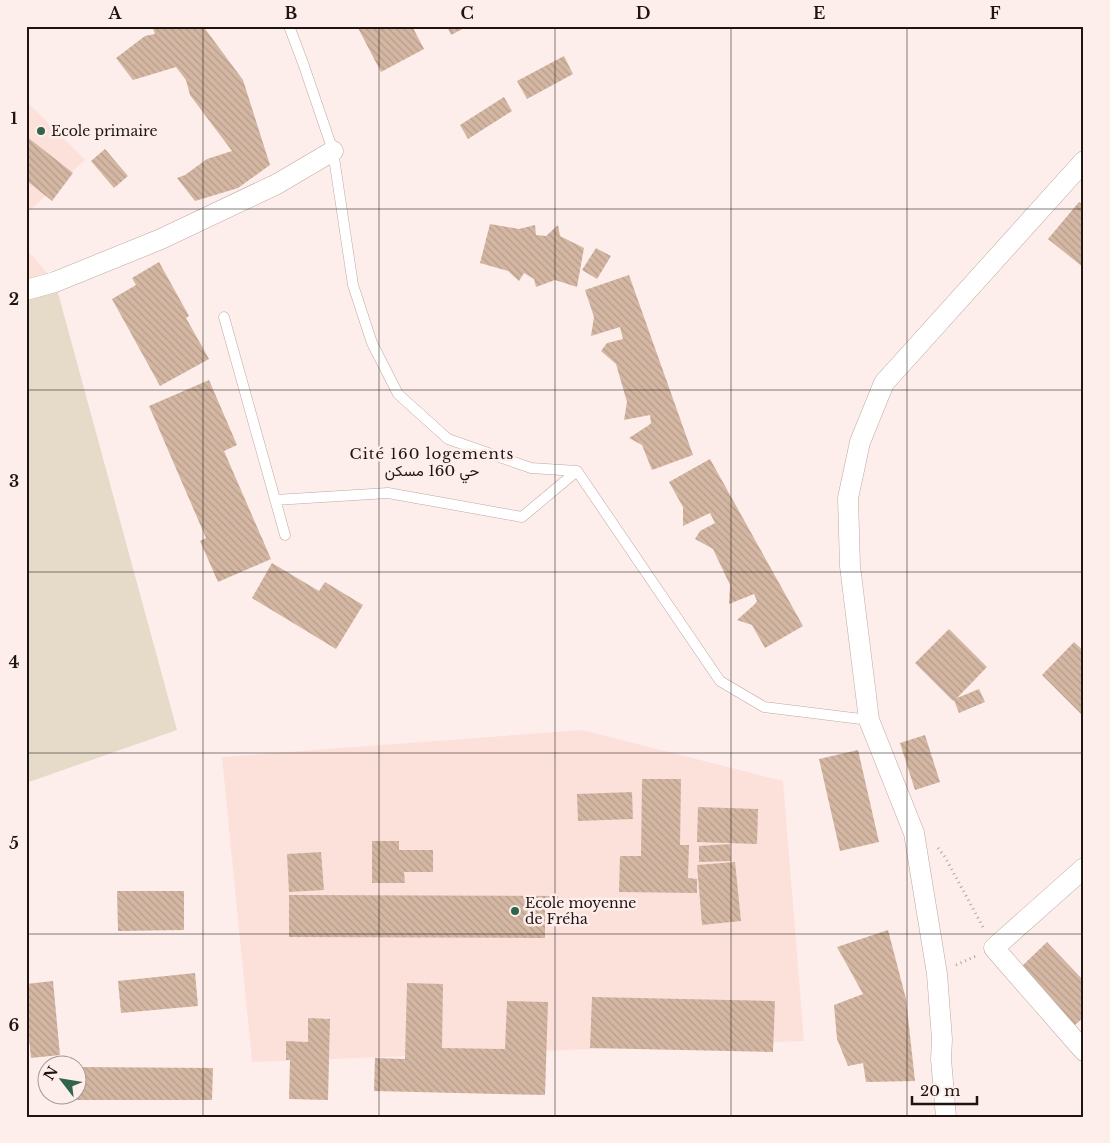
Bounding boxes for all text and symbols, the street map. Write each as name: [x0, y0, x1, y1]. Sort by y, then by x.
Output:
text: A: [108, 3, 123, 23]
text: B: [285, 3, 298, 23]
text: C: [460, 3, 474, 23]
text: D: [636, 3, 650, 23]
text: E: [813, 3, 825, 23]
text: F: [989, 3, 1001, 23]
text: 1: [11, 108, 18, 128]
place label: Ecole primaire: [51, 122, 157, 140]
marker: Ecole primaire: [35, 125, 47, 137]
text: 2: [9, 289, 19, 309]
district label: Cité 160 logements حي 160 مسكن: [350, 444, 514, 484]
text: 3: [9, 471, 19, 491]
text: 4: [9, 652, 19, 672]
text: 5: [9, 833, 19, 853]
place label: Ecole moyenne de Fréha: [525, 894, 636, 928]
marker: Ecole moyenne de Fréha: [509, 905, 521, 917]
text: 6: [9, 1015, 20, 1035]
north arrow: [38, 1056, 88, 1106]
text: N: [40, 1063, 62, 1084]
scale bar: [912, 1073, 978, 1105]
text: 20 m: [920, 1081, 960, 1100]

